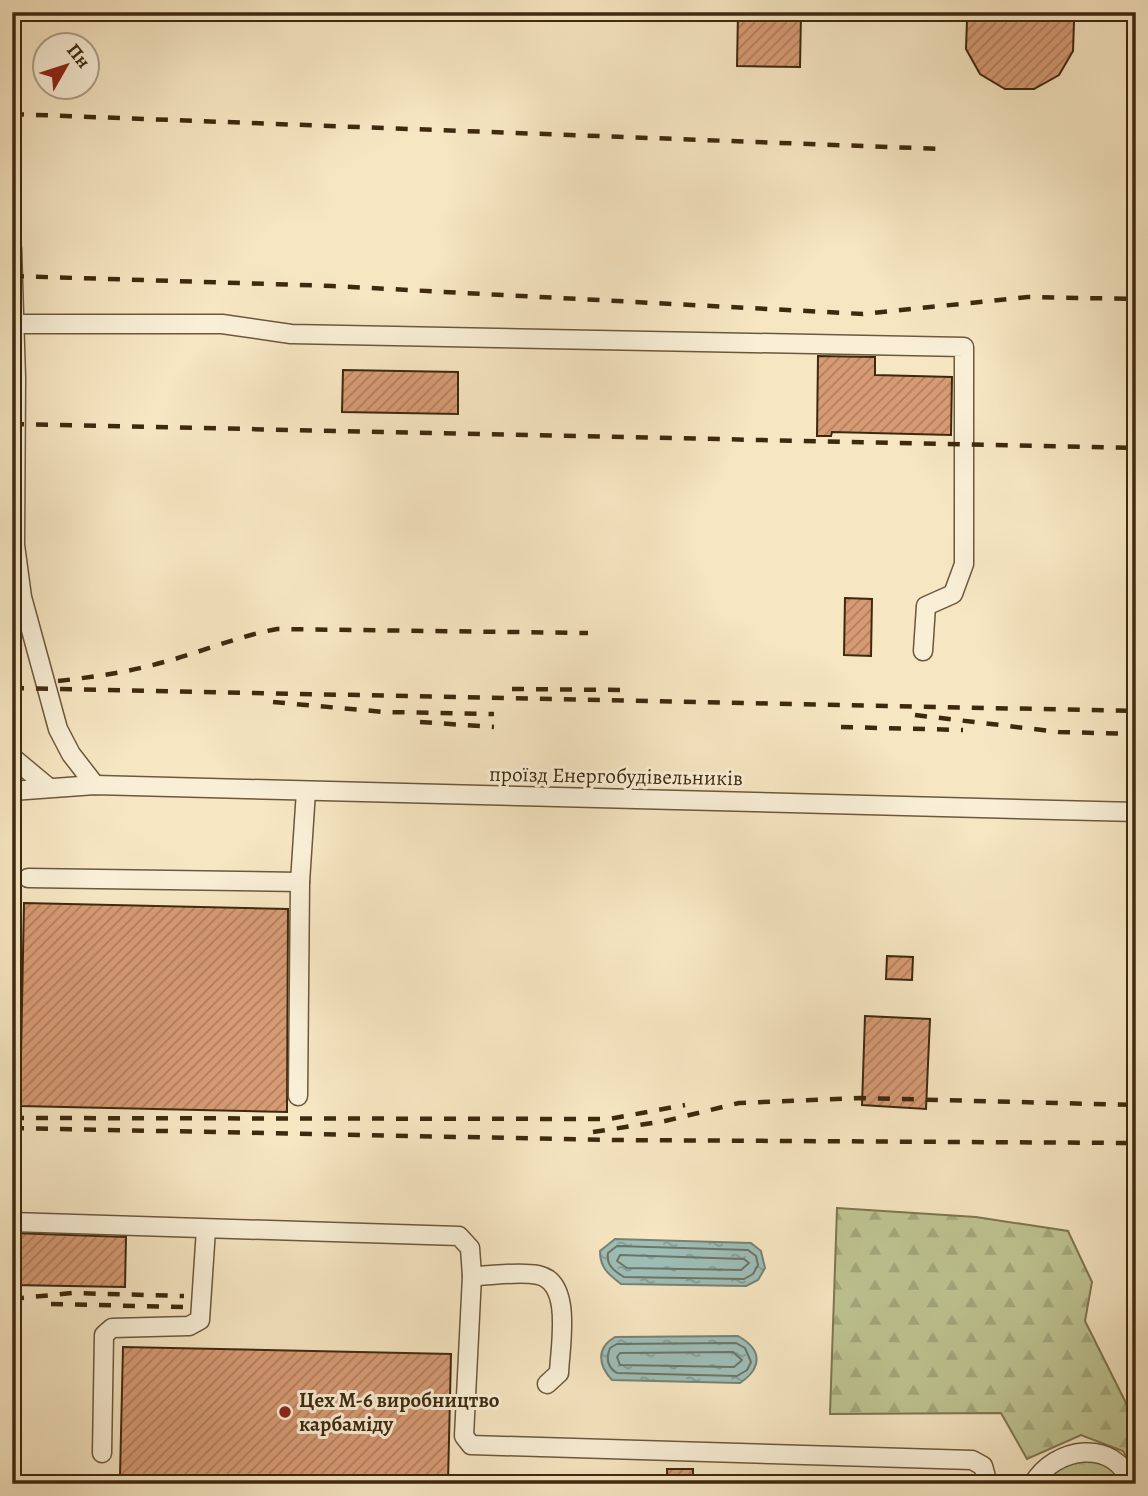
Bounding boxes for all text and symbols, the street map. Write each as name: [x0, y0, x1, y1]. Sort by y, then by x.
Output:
north arrow: [32, 32, 102, 102]
text: Пн: [61, 38, 96, 74]
street label: проїзд Енергобудівельників: [489, 760, 743, 792]
place label: Цех М-6 виробництво карбаміду: [299, 1386, 500, 1438]
marker: Цех М-6 виробництво карбаміду: [277, 1404, 293, 1420]

